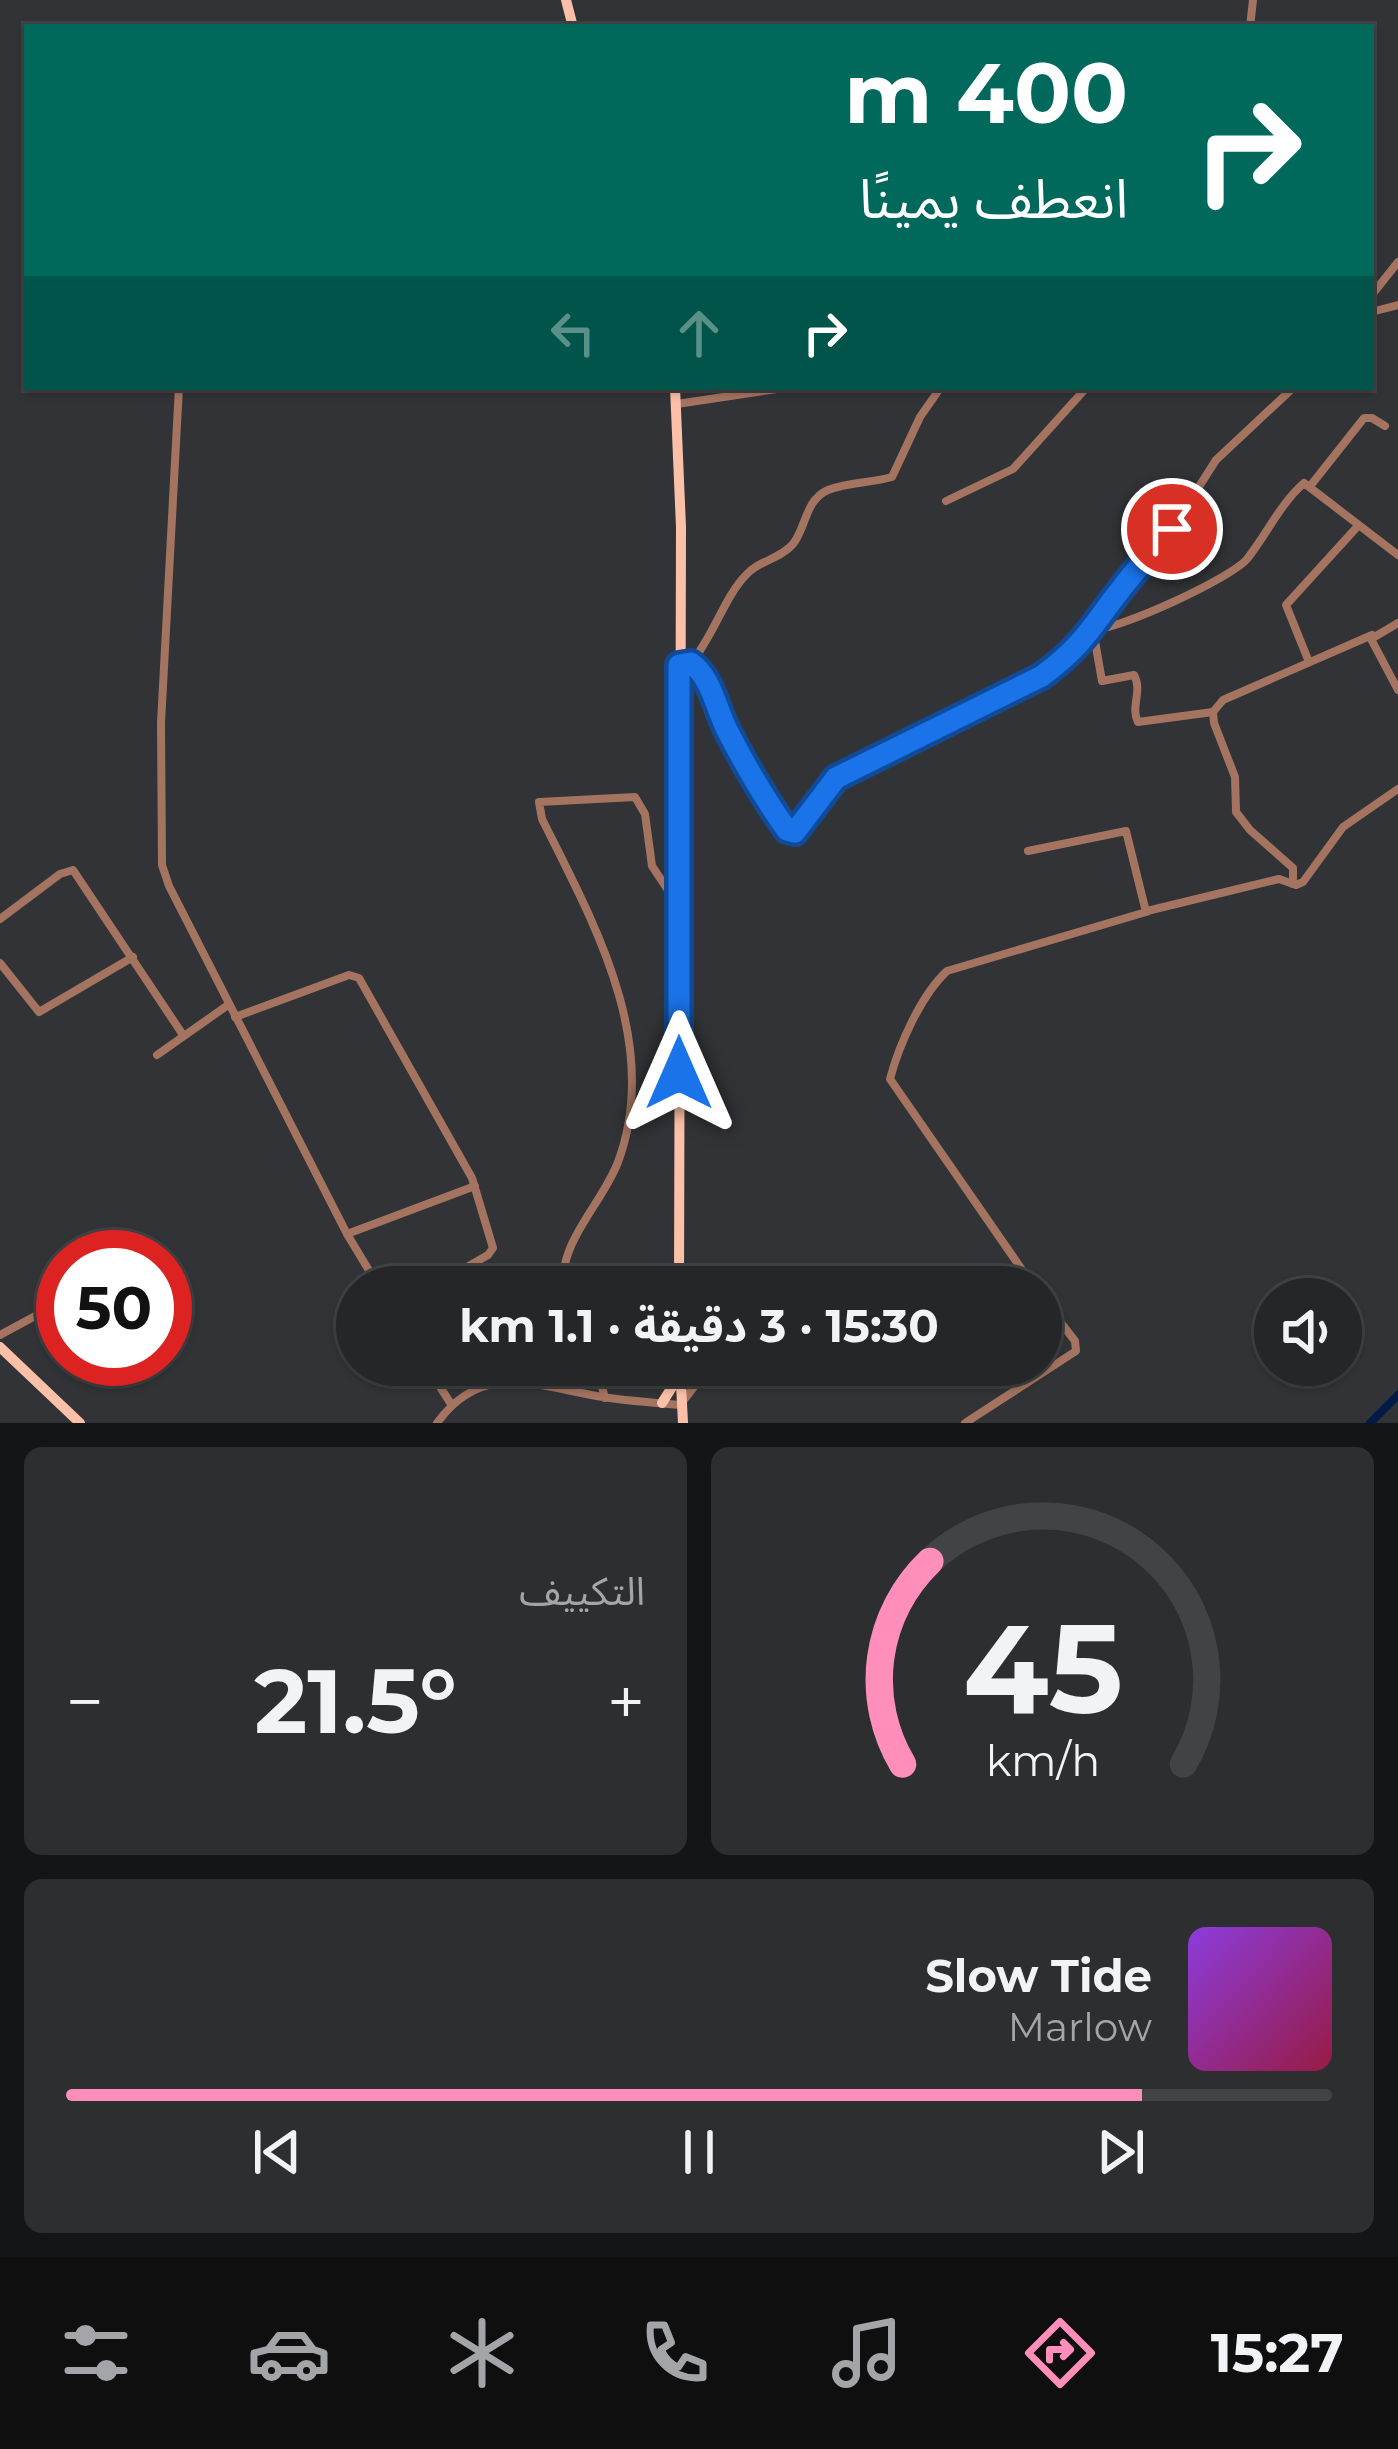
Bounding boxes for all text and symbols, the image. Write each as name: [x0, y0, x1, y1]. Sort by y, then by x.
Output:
text: 400 m: [844, 42, 1128, 144]
icon: right: [1170, 72, 1326, 228]
text: انعطف يمينًا: [859, 166, 1128, 232]
icon: left: [540, 300, 606, 366]
icon: ahead: [666, 300, 732, 366]
icon: right: [792, 300, 858, 366]
pin: [1121, 478, 1223, 580]
icon: arrive: [1139, 496, 1205, 562]
position arrow: [616, 1010, 742, 1136]
speed limit sign: 50: [36, 1230, 192, 1386]
map controls: [1254, 1278, 1362, 1386]
button: sound: [1254, 1278, 1362, 1386]
text: 15:30 · 3 دقيقة · 1.1 km: [459, 1298, 939, 1353]
text: التكييف: [519, 1567, 645, 1615]
text: 45: [962, 1592, 1123, 1744]
text: 21.5°: [254, 1646, 457, 1756]
text: −: [66, 1661, 104, 1742]
text: +: [607, 1661, 645, 1742]
text: km/h: [985, 1734, 1100, 1787]
text: Slow Tide: [925, 1948, 1152, 2003]
text: Marlow: [1008, 2003, 1152, 2051]
icon: previous: [244, 2119, 310, 2185]
icon: pause: [666, 2119, 732, 2185]
icon: next: [1088, 2119, 1154, 2185]
icon: filters: [54, 2311, 138, 2395]
icon: car: [247, 2311, 331, 2395]
icon: climate: [440, 2311, 524, 2395]
icon: phone: [633, 2311, 717, 2395]
icon: music: [825, 2311, 909, 2395]
icon: directions: [1018, 2311, 1102, 2395]
text: 15:27: [1211, 2320, 1344, 2386]

